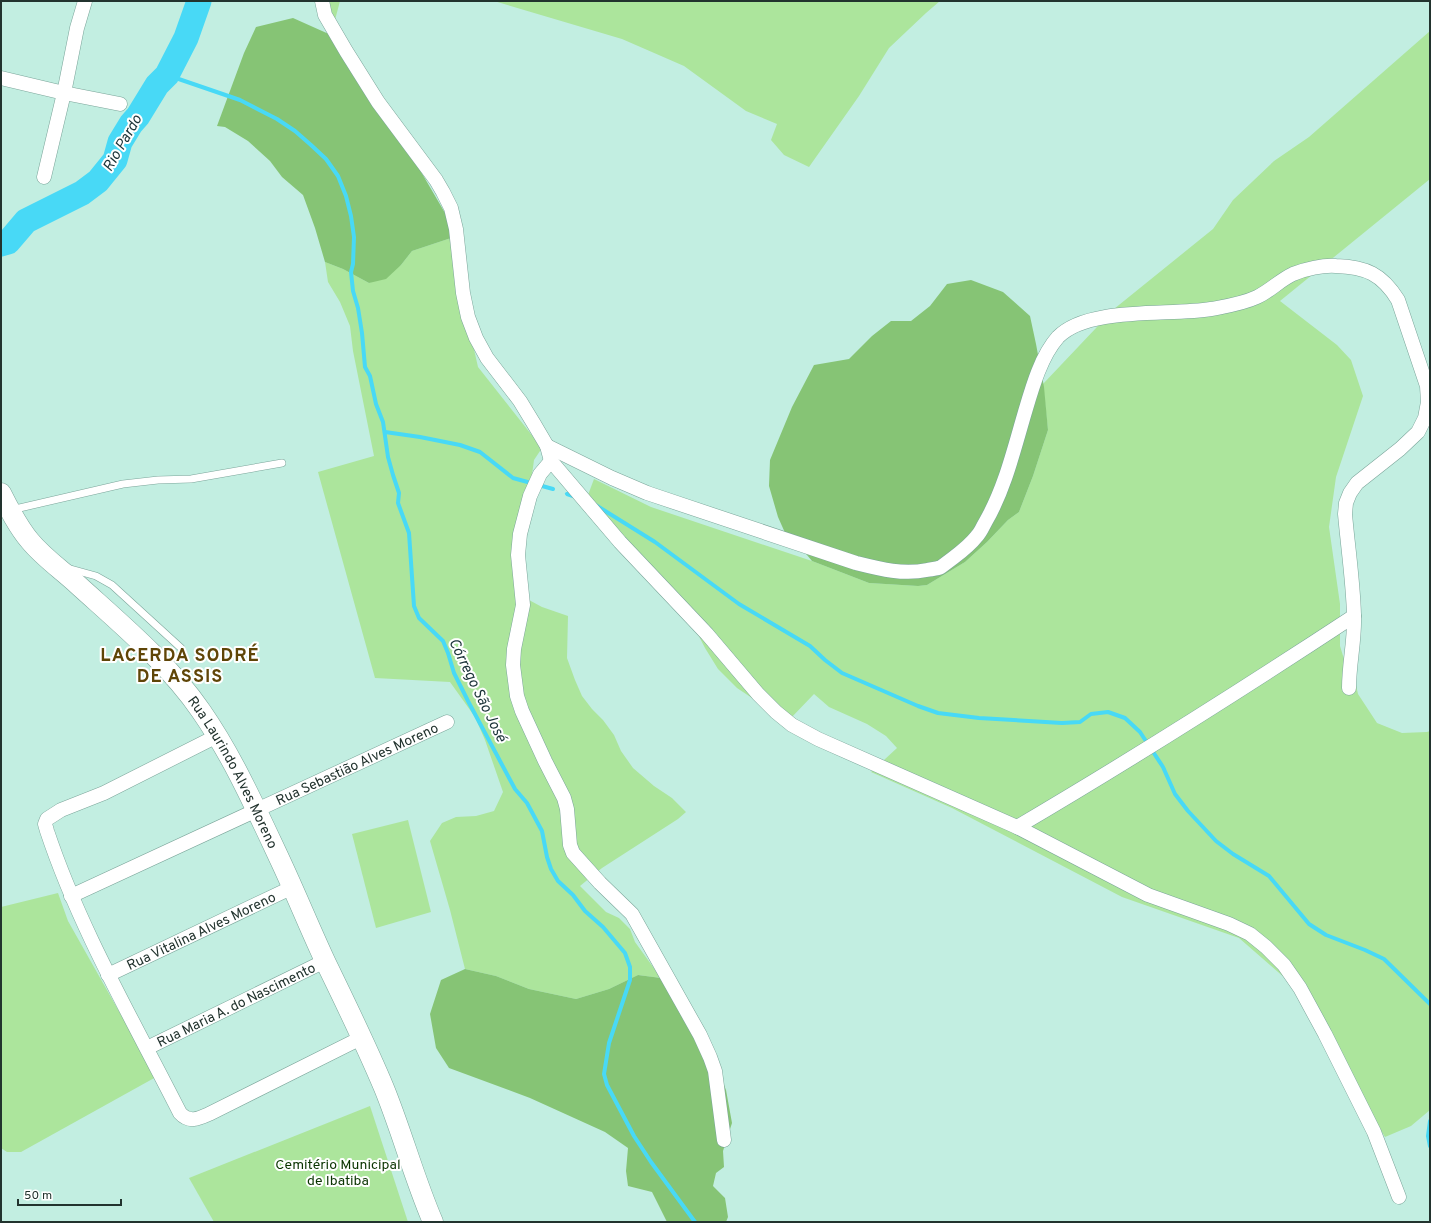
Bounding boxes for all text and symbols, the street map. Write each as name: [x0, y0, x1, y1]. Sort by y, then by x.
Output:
water label: Rio Pardo: [99, 112, 147, 176]
water label: Córrego São José: [443, 636, 511, 747]
district label: LACERDA SODRÉ DE ASSIS: [100, 643, 260, 689]
street label: Rua Laurindo Alves Moreno: [183, 693, 281, 852]
street label: Rua Sebastião Alves Moreno: [274, 720, 442, 810]
street label: Rua Vitalina Alves Moreno: [124, 889, 279, 975]
street label: Rua Maria A. do Nascimento: [154, 960, 319, 1052]
park label: Cemitério Municipal de Ibatiba: [275, 1157, 401, 1190]
scale bar: [18, 1181, 121, 1207]
text: 50 m: [24, 1188, 52, 1204]

